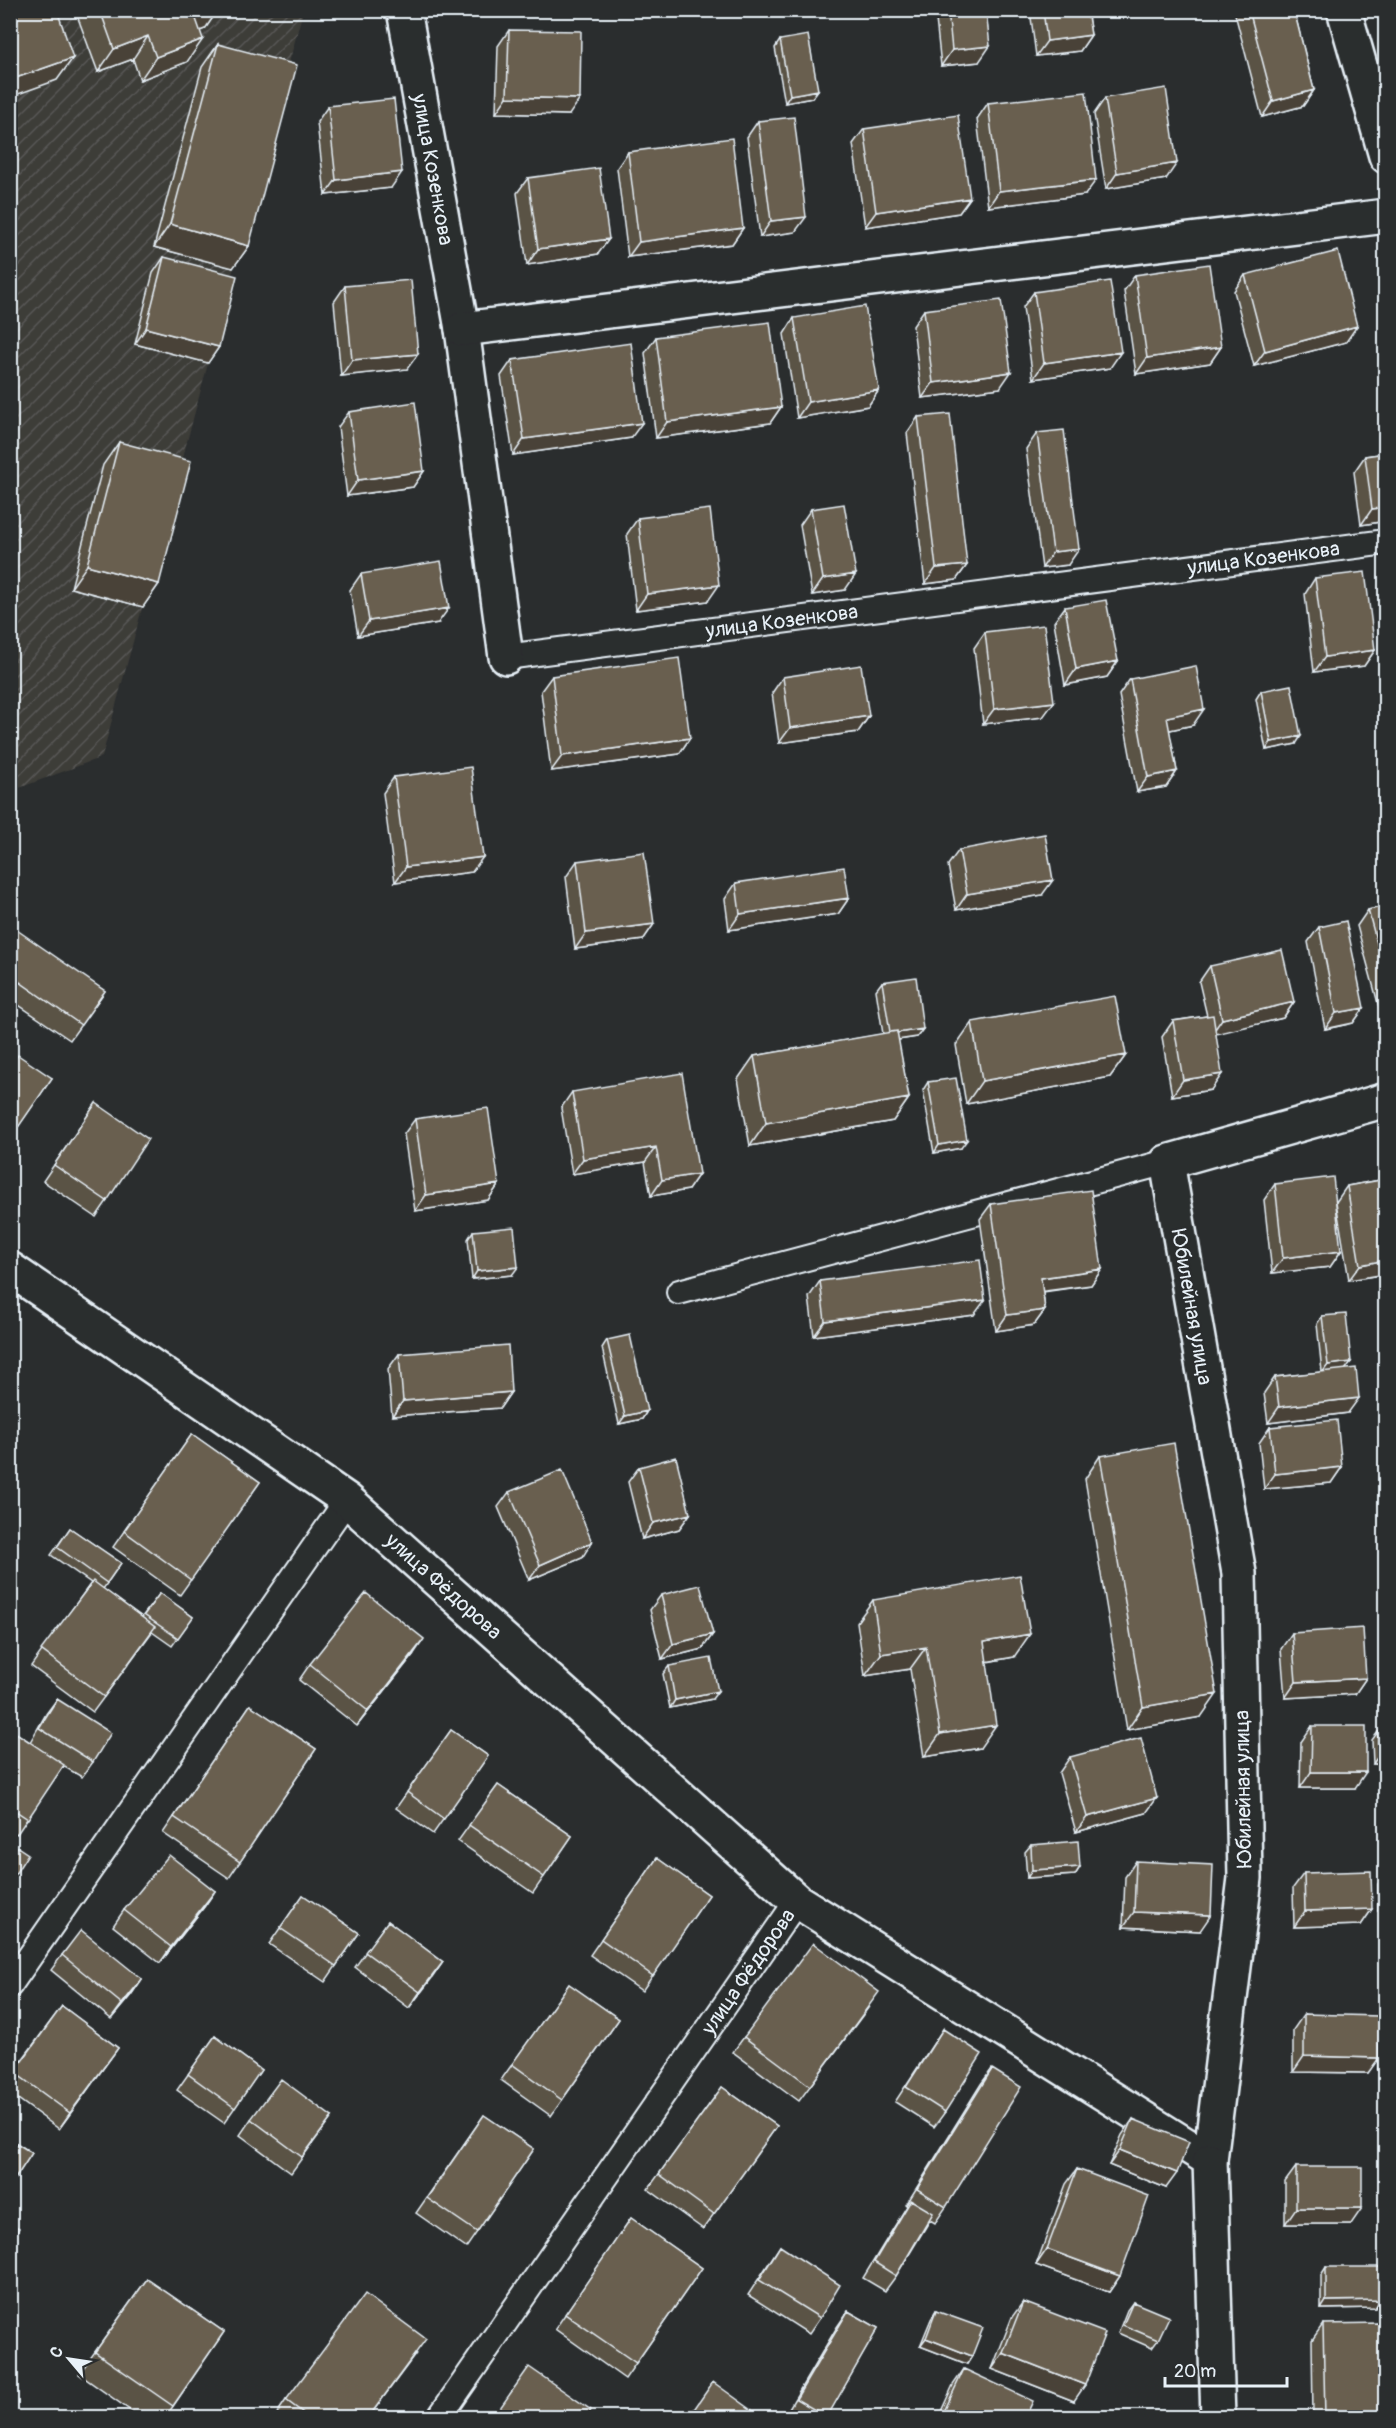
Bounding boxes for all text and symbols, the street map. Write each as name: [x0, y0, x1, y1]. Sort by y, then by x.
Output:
street label: улица Козенкова: [405, 91, 459, 247]
street label: улица Козенкова: [1185, 535, 1341, 582]
street label: улица Козенкова: [703, 598, 860, 645]
street label: Юбилейная улица: [1165, 1227, 1219, 1387]
street label: улица Фёдорова: [379, 1527, 507, 1646]
street label: Юбилейная улица: [1229, 1710, 1258, 1868]
street label: улица Фёдорова: [695, 1904, 802, 2041]
north arrow: [39, 2329, 99, 2389]
text: С: [46, 2343, 68, 2361]
scale bar: [1165, 2350, 1286, 2388]
text: 20 m: [1174, 2360, 1216, 2383]

